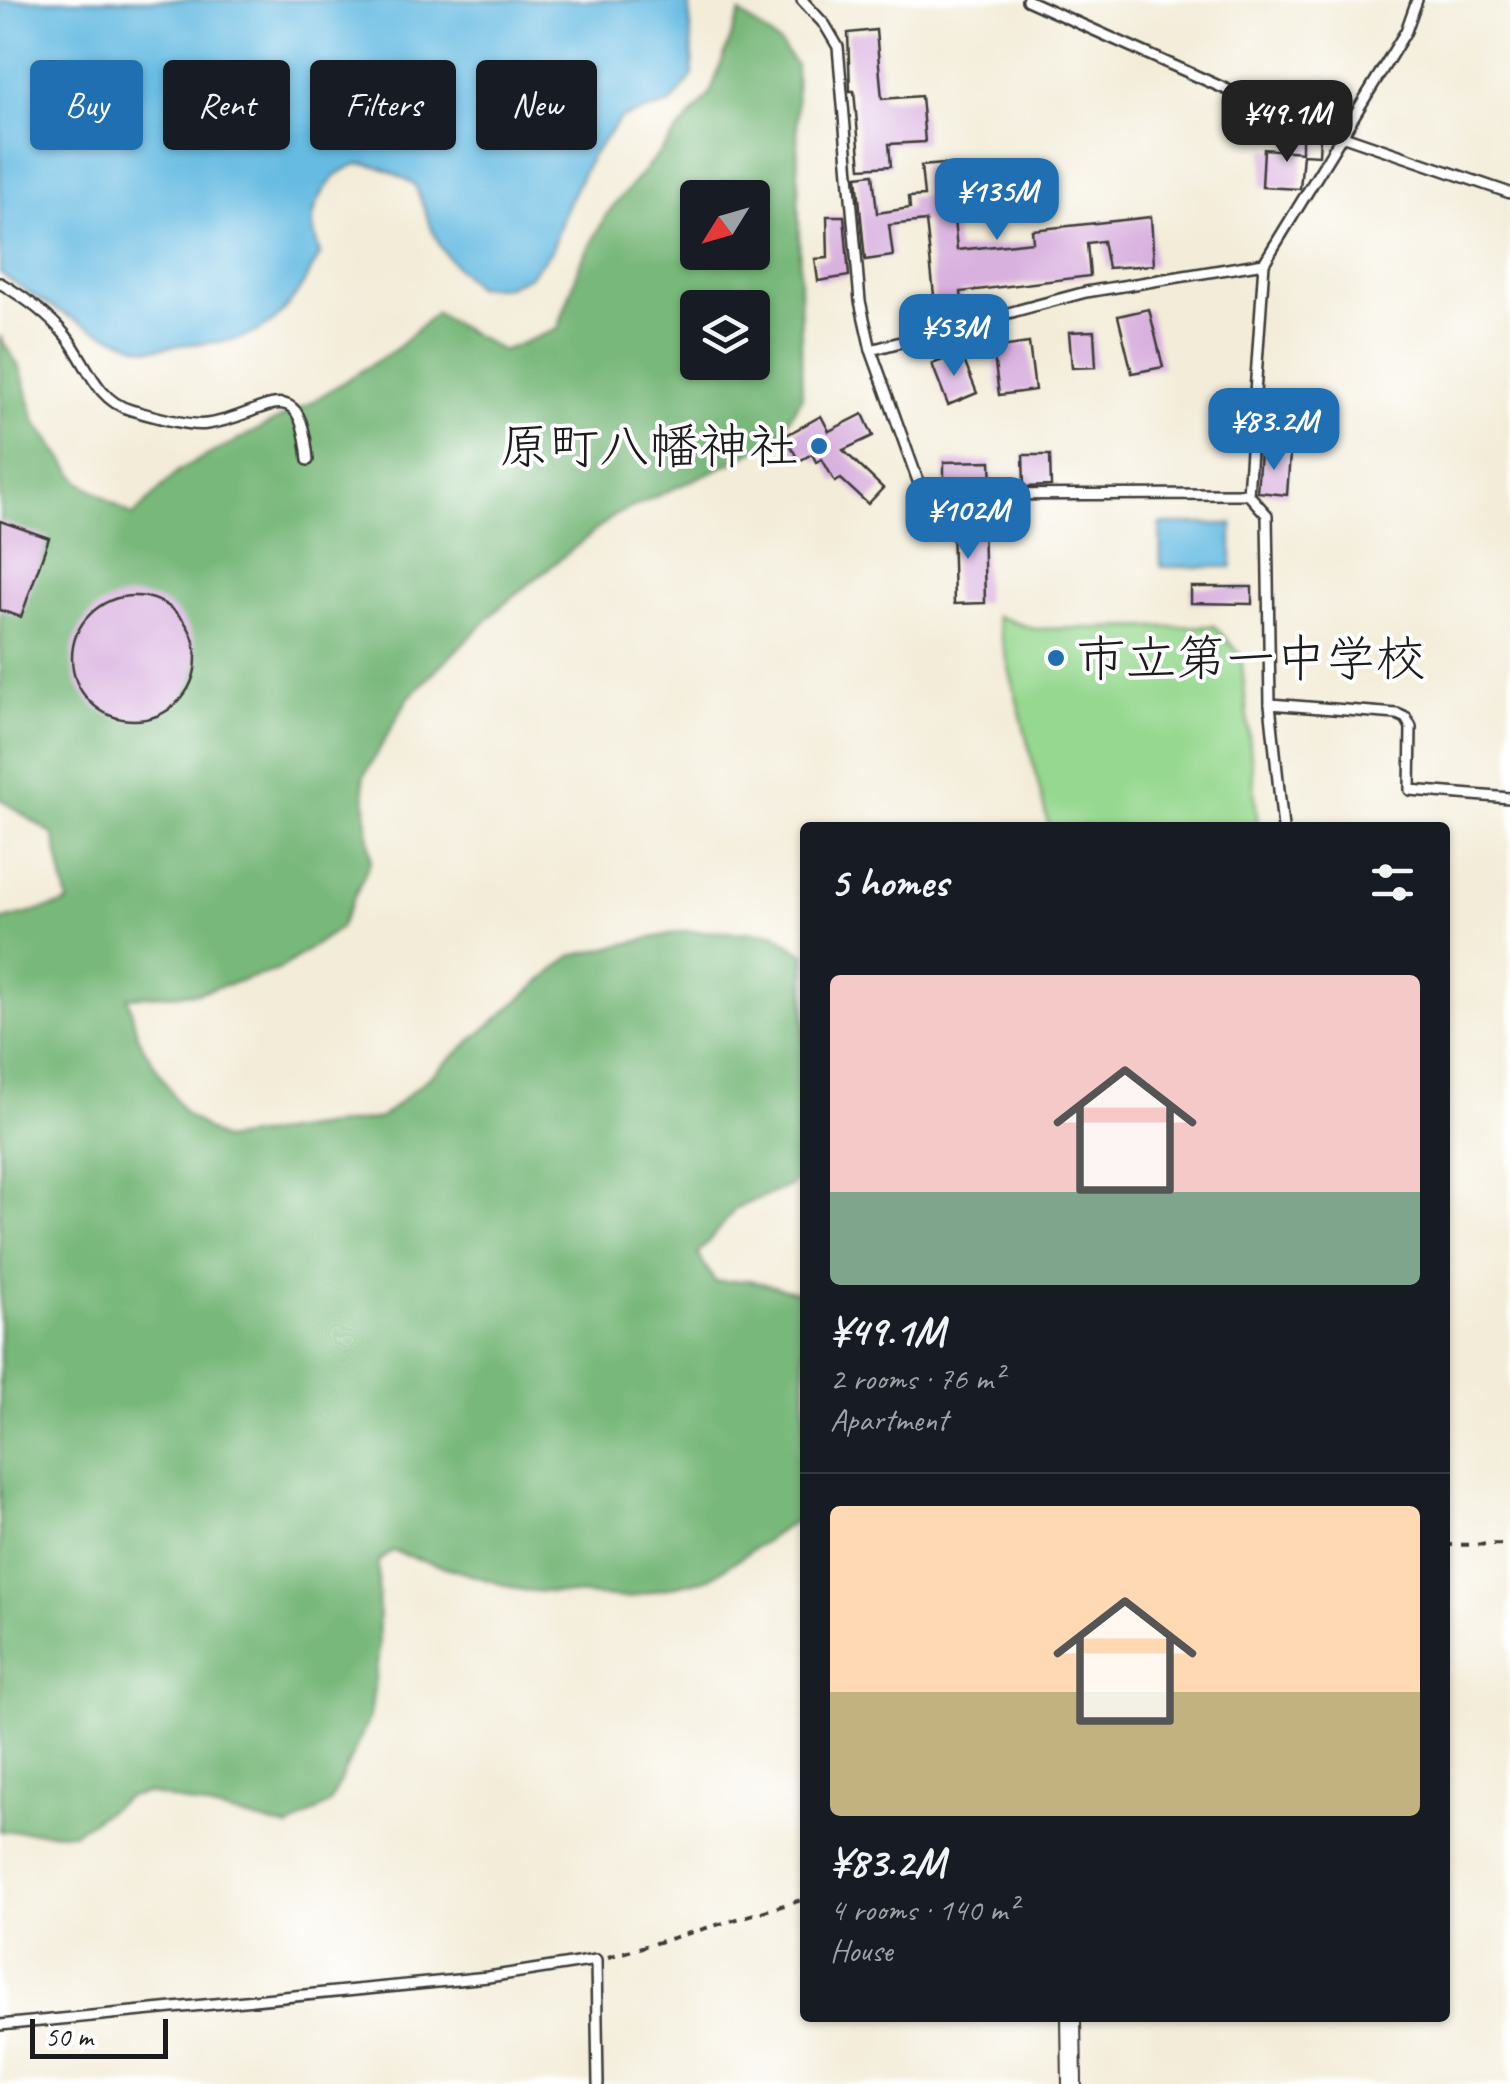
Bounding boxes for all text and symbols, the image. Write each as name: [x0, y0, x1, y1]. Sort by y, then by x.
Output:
chip: Buy: [30, 60, 143, 150]
chip: Rent: [163, 60, 290, 150]
chip: Filters: [310, 60, 456, 150]
chip: New: [476, 60, 597, 150]
pin: ¥49.1M: [1206, 80, 1368, 165]
text: ¥49.1M: [1244, 92, 1330, 133]
pin: ¥135M: [927, 158, 1067, 243]
text: ¥135M: [957, 170, 1037, 211]
north arrow: [680, 180, 770, 270]
map controls: [680, 180, 770, 380]
button: layers: [680, 290, 770, 380]
pin: ¥53M: [895, 294, 1013, 379]
text: ¥53M: [921, 306, 987, 347]
pin: ¥83.2M: [1193, 388, 1355, 473]
text: ¥83.2M: [1230, 400, 1318, 441]
place label: 原町八幡神社: [499, 415, 799, 478]
marker: 原町八幡神社: [808, 435, 830, 457]
pin: ¥102M: [898, 477, 1038, 562]
text: ¥102M: [928, 489, 1008, 530]
place label: 市立第一中学校: [1076, 627, 1426, 690]
marker: 市立第一中学校: [1045, 647, 1067, 669]
icon: filters: [1365, 855, 1420, 910]
text: 5 homes: [830, 856, 948, 909]
icon: home: [1035, 1040, 1215, 1220]
text: ¥49.1M: [830, 1305, 944, 1358]
text: 2 rooms · 76 m²: [830, 1358, 1003, 1399]
text: Apartment: [830, 1399, 948, 1440]
icon: home: [1035, 1571, 1215, 1751]
text: ¥83.2M: [830, 1836, 945, 1889]
text: 4 rooms · 140 m²: [830, 1889, 1017, 1930]
text: House: [830, 1930, 892, 1971]
scale bar: [30, 2014, 168, 2058]
text: 50 m: [45, 2019, 93, 2054]

